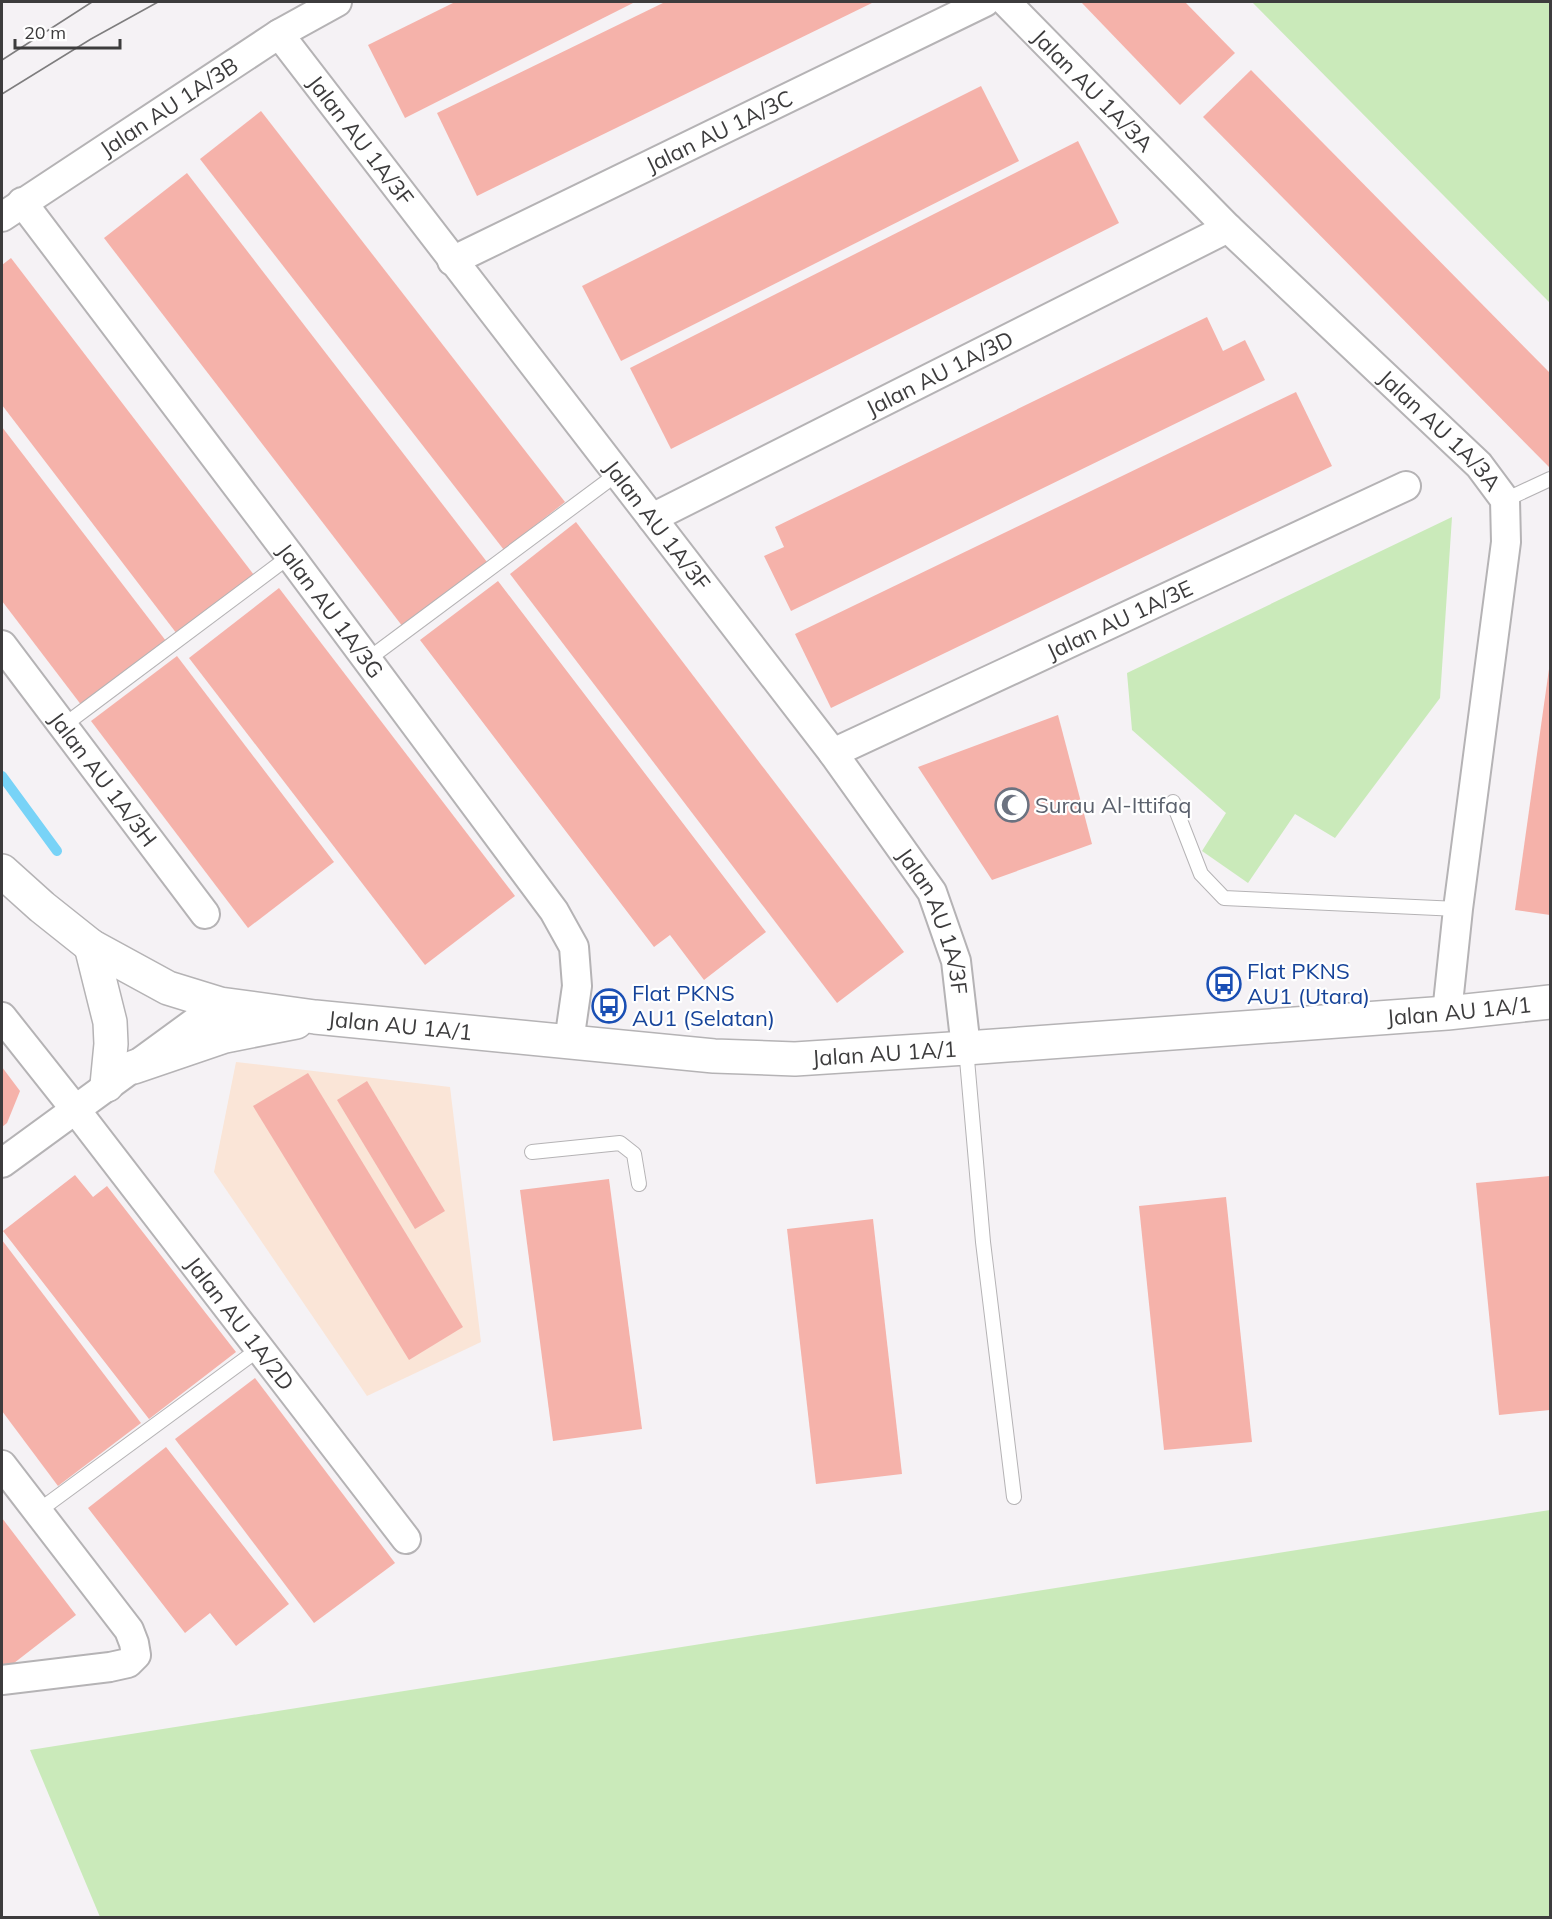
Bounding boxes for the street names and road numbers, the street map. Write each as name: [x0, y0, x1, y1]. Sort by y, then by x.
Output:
street label: Jalan AU 1A/3A: [1026, 23, 1159, 158]
street label: Jalan AU 1A/3B: [94, 51, 243, 163]
street label: Jalan AU 1A/3F: [302, 69, 420, 211]
street label: Jalan AU 1A/3C: [641, 84, 797, 179]
street label: Jalan AU 1A/3D: [861, 324, 1018, 422]
street label: Jalan AU 1A/3A: [1373, 364, 1507, 496]
street label: Jalan AU 1A/3F: [598, 454, 717, 596]
street label: Jalan AU 1A/3G: [271, 538, 390, 684]
street label: Jalan AU 1A/3E: [1042, 573, 1197, 666]
street label: Jalan AU 1A/3H: [43, 706, 163, 852]
street label: Jalan AU 1A/3F: [891, 842, 974, 996]
street label: Jalan AU 1A/1: [1386, 990, 1532, 1031]
street label: Jalan AU 1A/1: [327, 1004, 474, 1046]
street label: Jalan AU 1A/1: [811, 1035, 958, 1072]
street label: Jalan AU 1A/2D: [180, 1251, 300, 1396]

